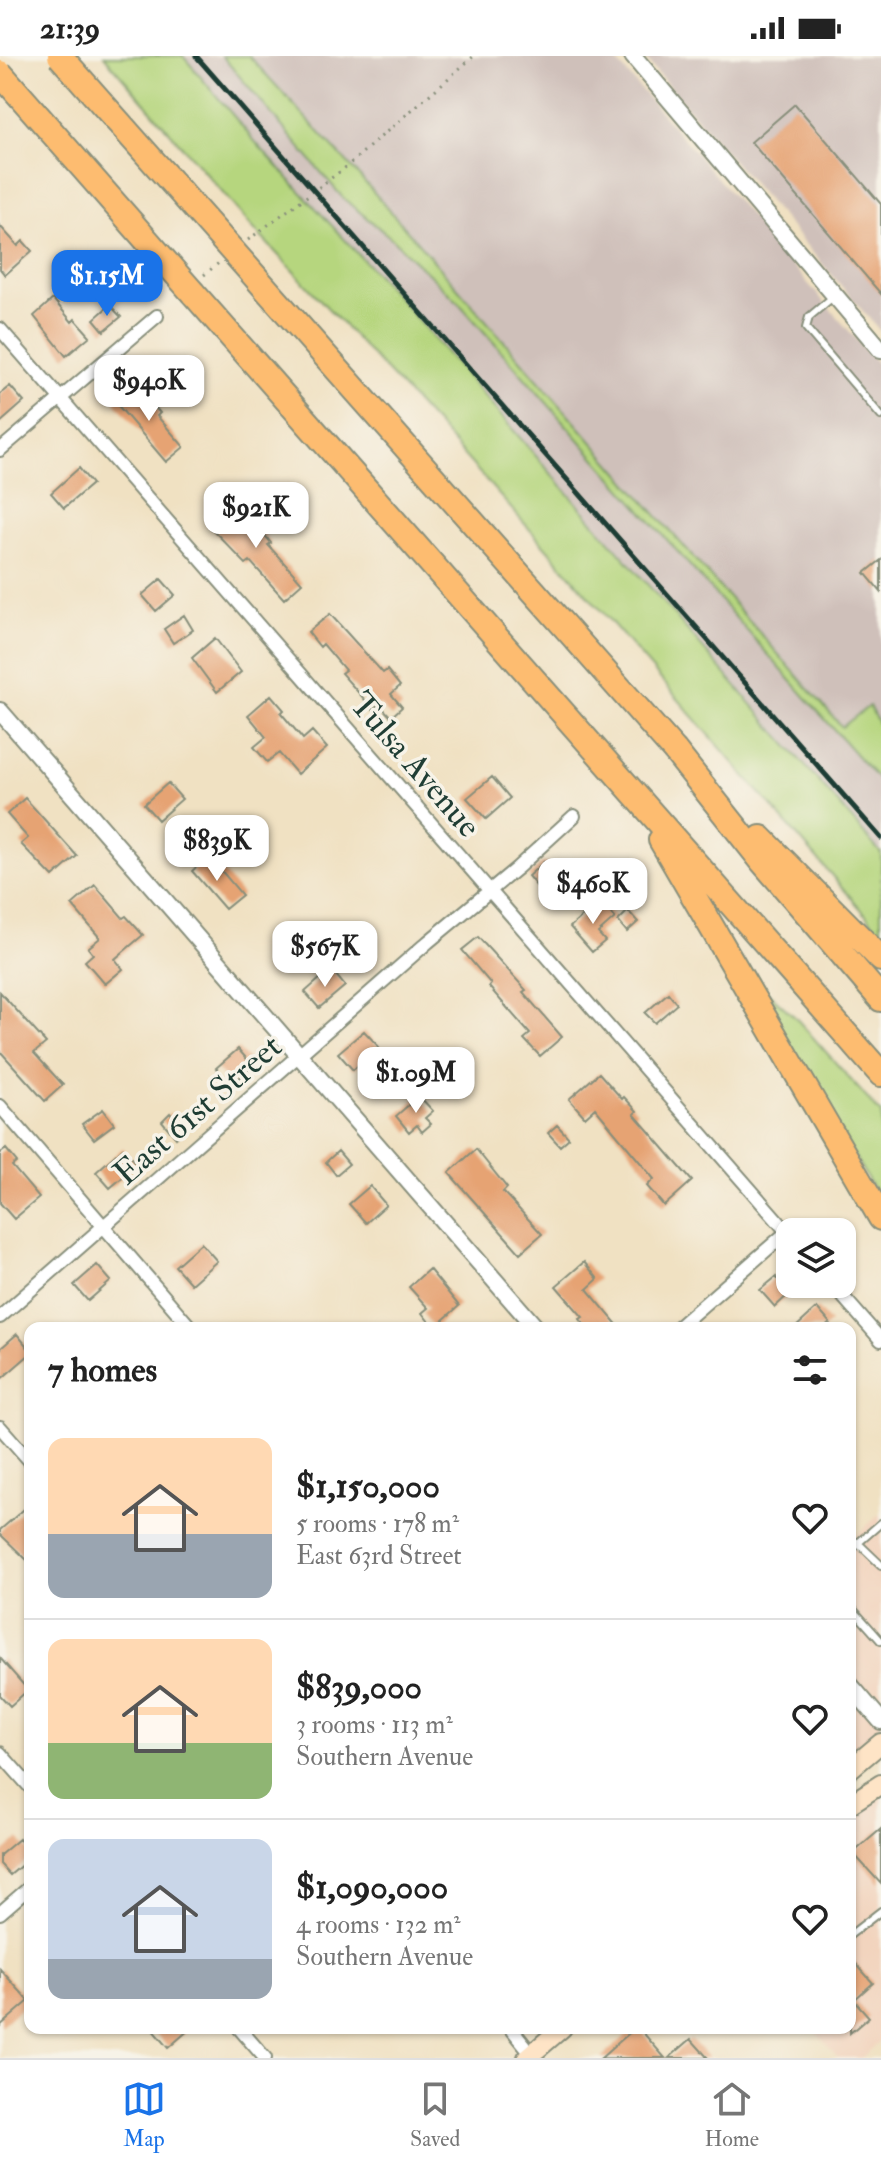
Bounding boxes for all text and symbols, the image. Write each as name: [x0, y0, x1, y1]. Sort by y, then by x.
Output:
text: 21:39: [40, 10, 100, 47]
pin: $1.15M: [42, 250, 172, 318]
text: $1.15M: [70, 260, 144, 292]
pin: $940K: [93, 355, 205, 423]
text: $940K: [112, 365, 186, 397]
pin: $921K: [200, 482, 312, 550]
text: $921K: [222, 492, 290, 524]
street label: Tulsa Avenue: [340, 683, 490, 847]
pin: $839K: [161, 815, 273, 883]
text: $839K: [183, 825, 251, 857]
pin: $460K: [537, 858, 649, 926]
text: $460K: [556, 868, 630, 900]
pin: $567K: [269, 921, 381, 989]
text: $567K: [290, 931, 360, 963]
street label: East 61st Street: [105, 1025, 291, 1195]
pin: $1.09M: [351, 1047, 481, 1115]
text: $1.09M: [376, 1057, 456, 1089]
map controls: [776, 1218, 856, 1298]
button: layers: [776, 1218, 856, 1298]
icon: filters: [788, 1348, 832, 1392]
text: 7 homes: [48, 1349, 157, 1392]
text: $1,150,000: [296, 1465, 440, 1508]
icon: home: [112, 1470, 208, 1566]
icon: heart: [788, 1496, 832, 1540]
text: 5 rooms · 178 m²: [296, 1508, 459, 1540]
text: East 63rd Street: [296, 1540, 462, 1572]
text: $839,000: [296, 1666, 422, 1709]
icon: home: [112, 1671, 208, 1767]
icon: heart: [788, 1697, 832, 1741]
text: 3 rooms · 113 m²: [296, 1709, 453, 1741]
text: Southern Avenue: [296, 1741, 473, 1773]
text: $1,090,000: [296, 1866, 448, 1909]
icon: home: [112, 1871, 208, 1967]
icon: heart: [788, 1897, 832, 1941]
text: 4 rooms · 132 m²: [296, 1909, 461, 1941]
text: Southern Avenue: [296, 1941, 473, 1973]
tab: Map: [122, 2077, 166, 2153]
tab: Saved: [410, 2077, 460, 2153]
tab: Home: [704, 2077, 759, 2153]

